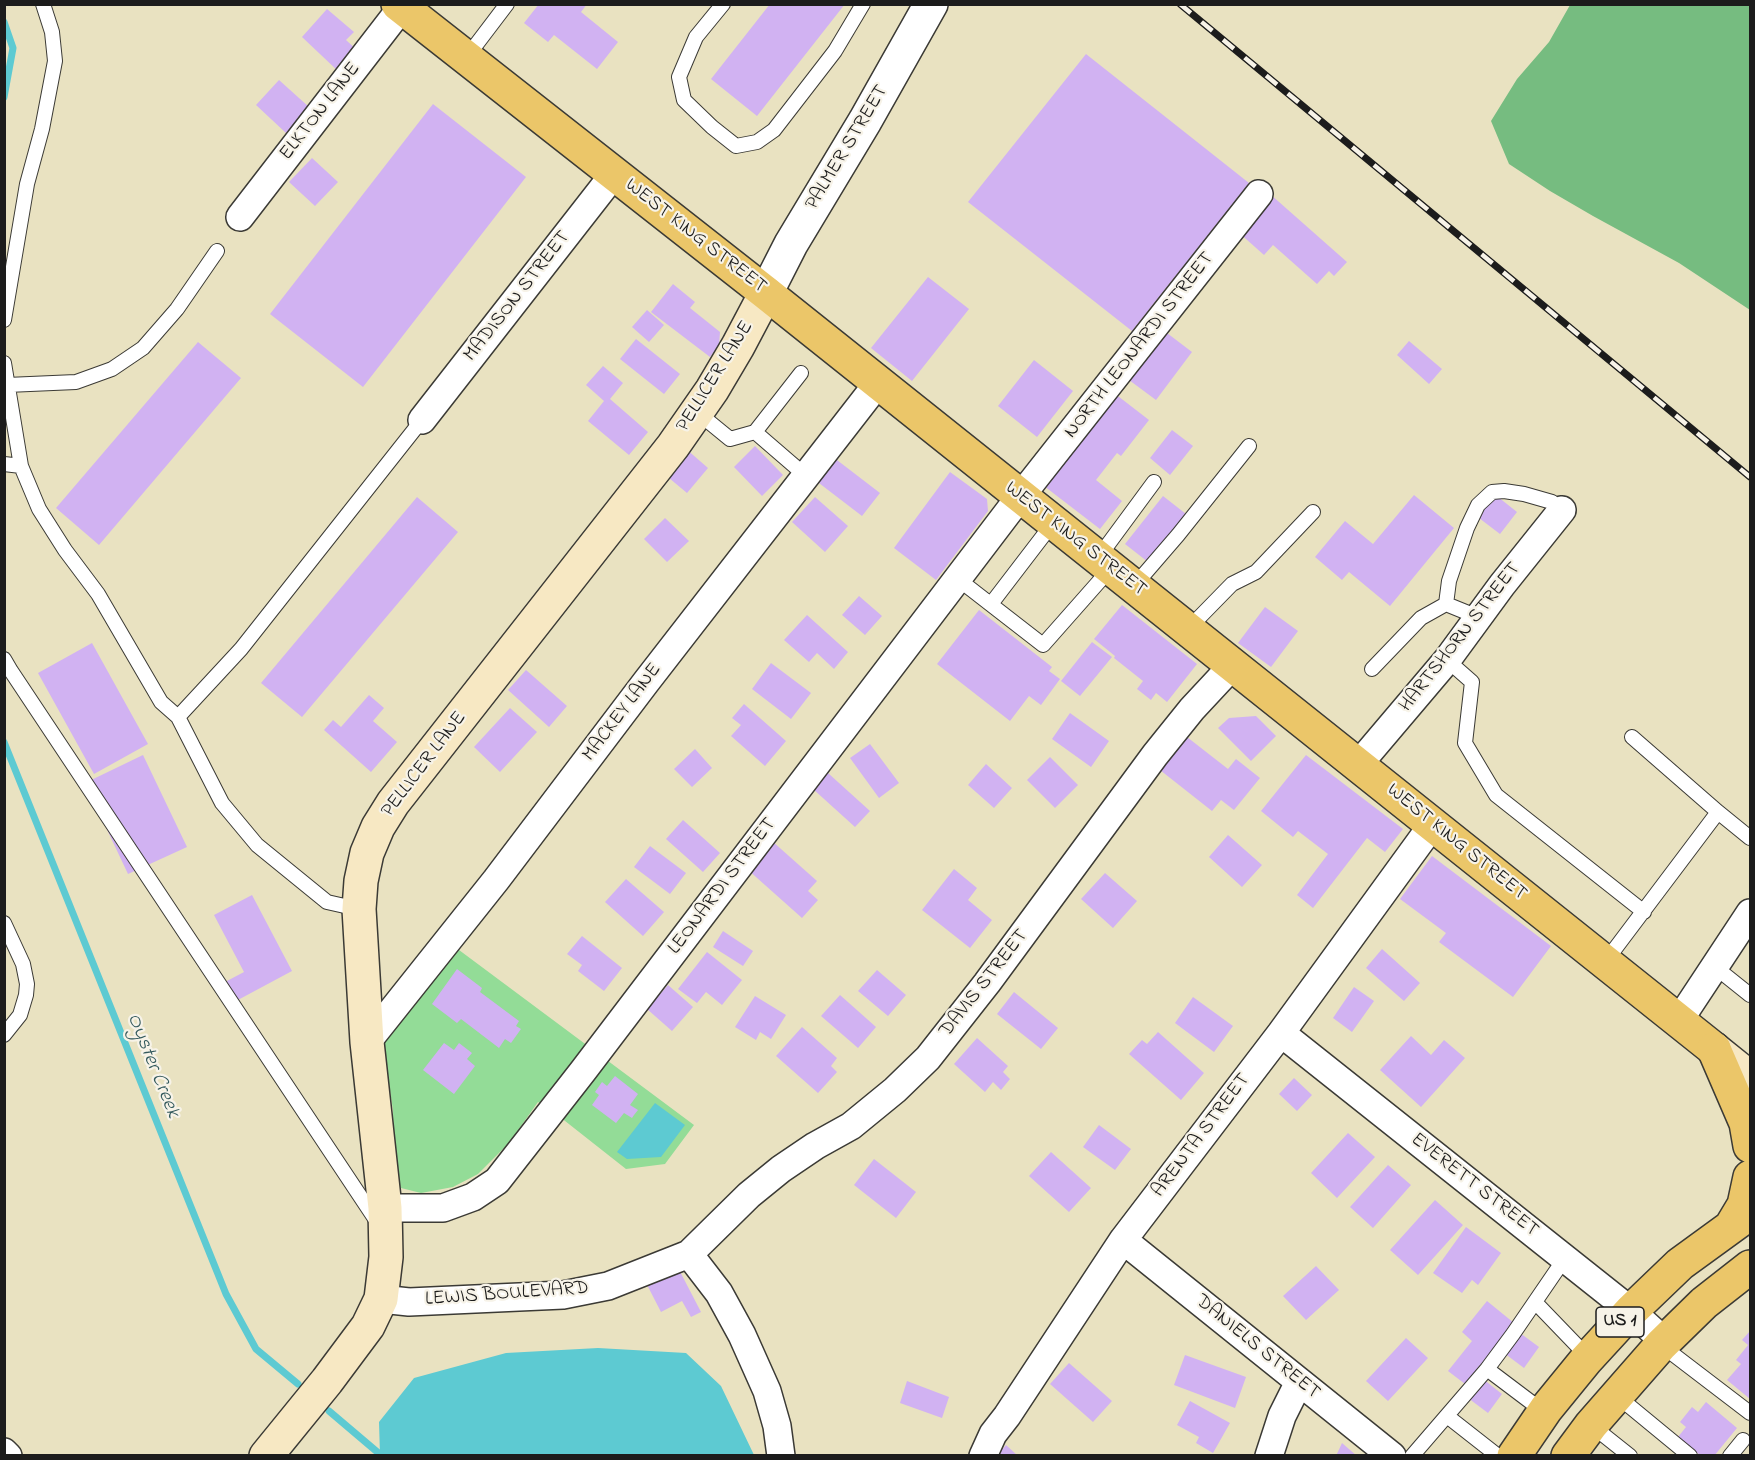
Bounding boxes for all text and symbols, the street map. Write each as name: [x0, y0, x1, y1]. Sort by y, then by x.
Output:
street label: ELKTON LANE: [275, 58, 367, 166]
street label: PALMER STREET: [801, 81, 895, 215]
street label: WEST KING STREET: [619, 174, 771, 300]
street label: MADISON STREET: [459, 227, 577, 367]
street label: NORTH LEONARDI STREET: [1060, 248, 1220, 444]
street label: PELLICER LANE: [672, 317, 760, 437]
street label: WEST KING STREET: [999, 477, 1151, 603]
street label: HARTSHORN STREET: [1395, 558, 1527, 718]
street label: MACKEY LANE: [578, 659, 668, 767]
street label: PELLICER LANE: [377, 707, 473, 823]
street label: WEST KING STREET: [1381, 779, 1531, 907]
street label: LEONARDI STREET: [664, 814, 782, 960]
street label: DAVIS STREET: [936, 925, 1034, 1043]
water label: Oyster Creek: [120, 1010, 184, 1122]
street label: ARENTA STREET: [1148, 1069, 1256, 1203]
street label: EVERETT STREET: [1405, 1129, 1543, 1243]
street label: LEWIS BOULEVARD: [424, 1277, 590, 1313]
street label: DANIELS STREET: [1190, 1290, 1324, 1406]
road number: US 1: [1596, 1307, 1644, 1337]

